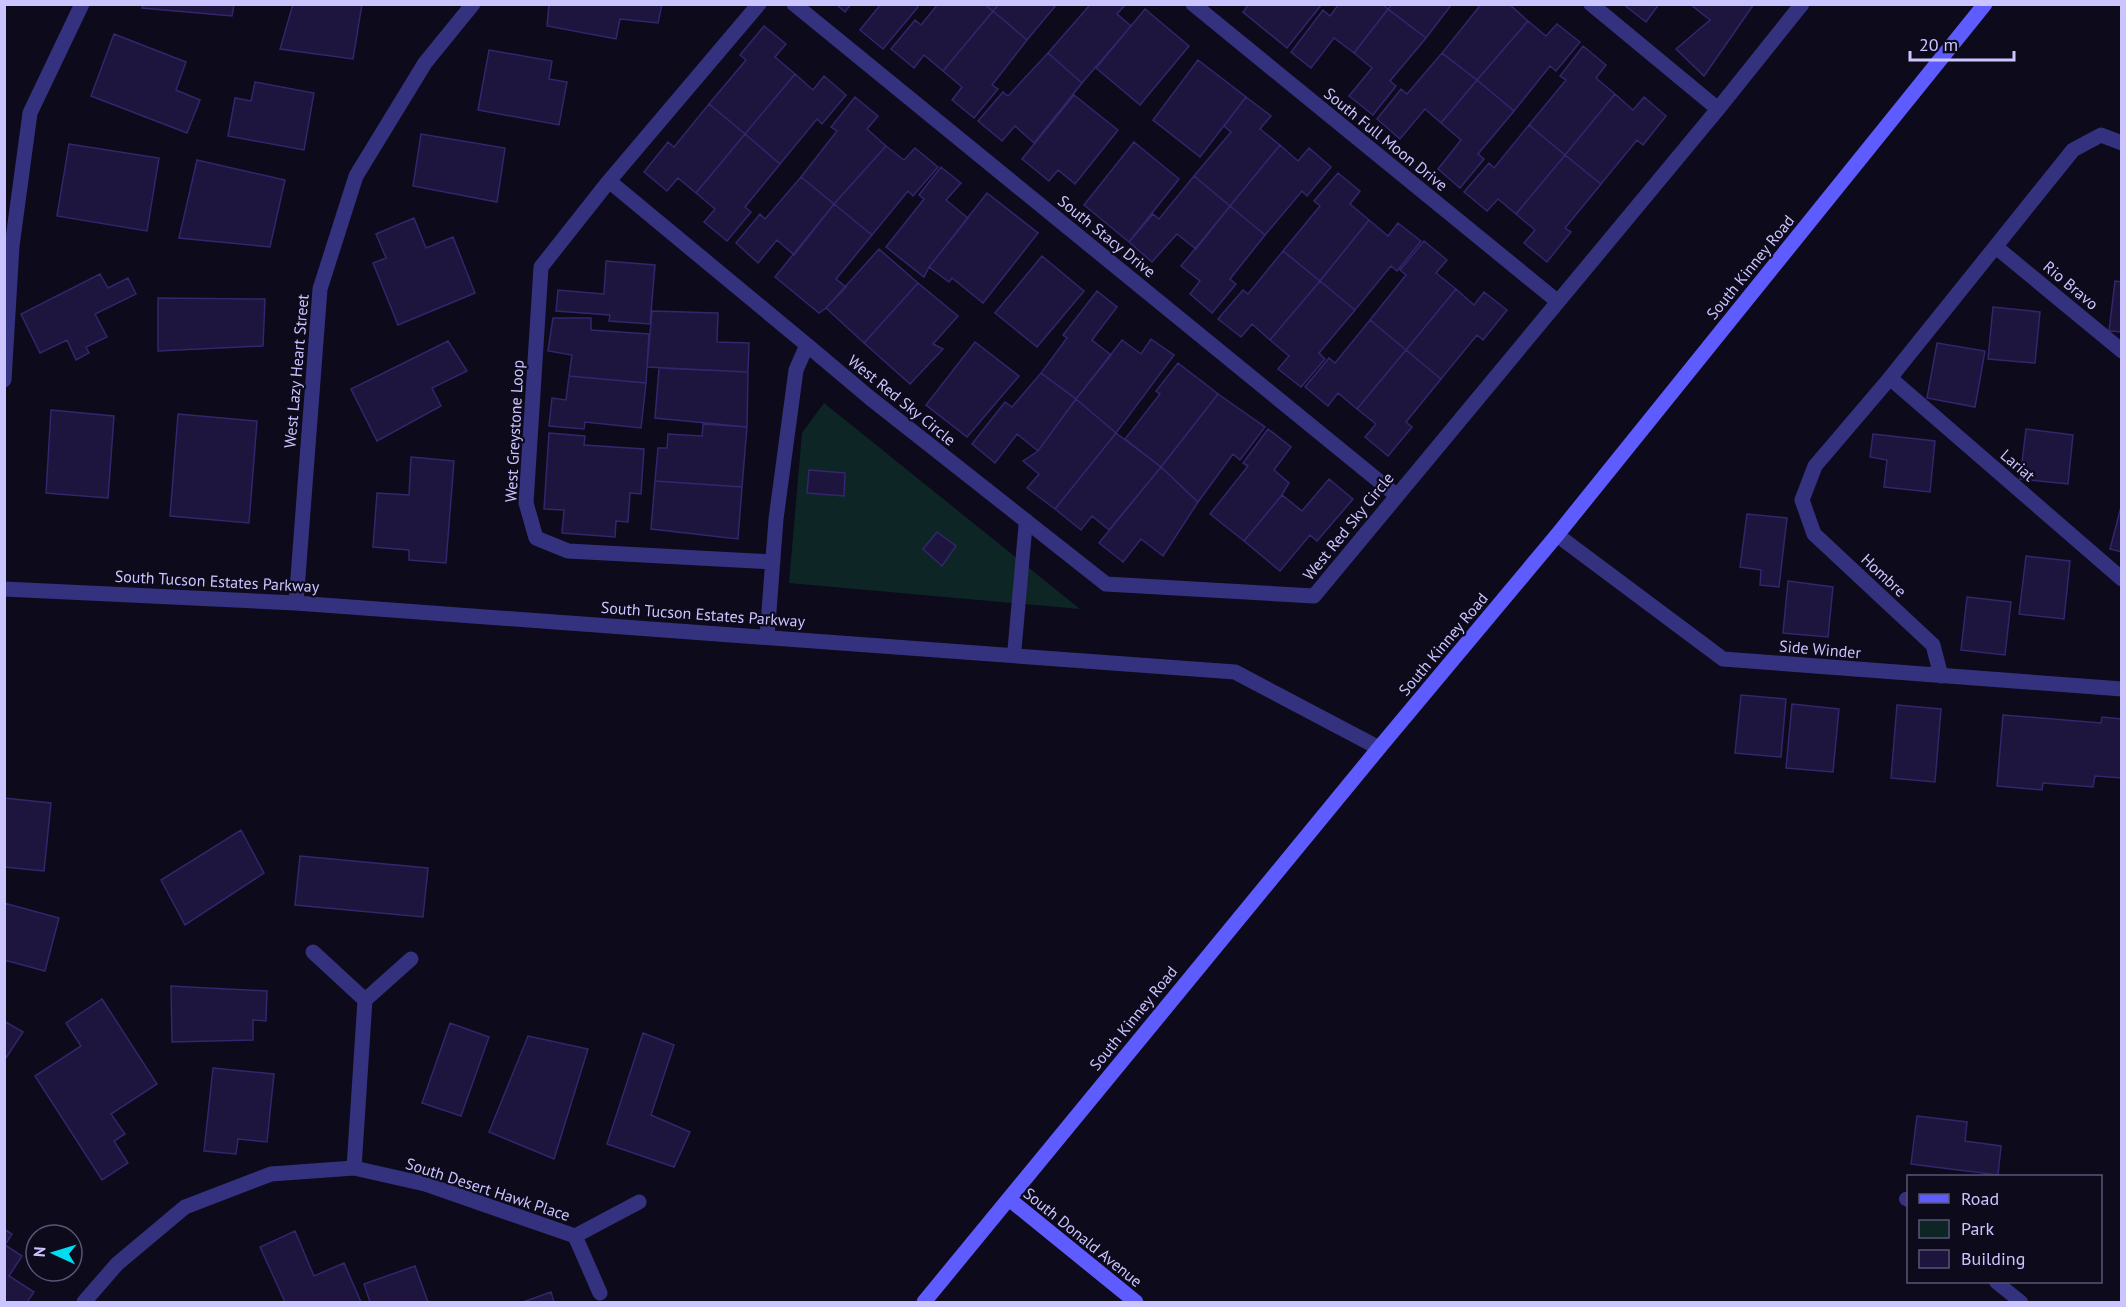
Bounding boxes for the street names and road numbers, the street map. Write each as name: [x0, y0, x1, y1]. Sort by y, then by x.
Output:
street label: South Full Moon Drive: [1320, 83, 1452, 195]
street label: South Stacy Drive: [1054, 190, 1160, 282]
street label: South Kinney Road: [1702, 211, 1798, 323]
street label: Rio Bravo: [2039, 256, 2103, 314]
street label: West Lazy Heart Street: [279, 293, 313, 449]
street label: West Red Sky Circle: [844, 350, 960, 450]
street label: West Greystone Loop: [500, 359, 528, 503]
street label: Lariat: [1997, 445, 2040, 486]
street label: West Red Sky Circle: [1298, 468, 1398, 584]
street label: Hombre: [1857, 549, 1911, 601]
street label: South Tucson Estates Parkway: [114, 566, 320, 596]
street label: South Kinney Road: [1394, 588, 1492, 700]
street label: South Tucson Estates Parkway: [600, 597, 806, 631]
street label: Side Winder: [1778, 635, 1862, 663]
street label: South Kinney Road: [1085, 962, 1181, 1074]
street label: South Desert Hawk Place: [403, 1153, 573, 1225]
street label: South Donald Avenue: [1020, 1183, 1146, 1291]

